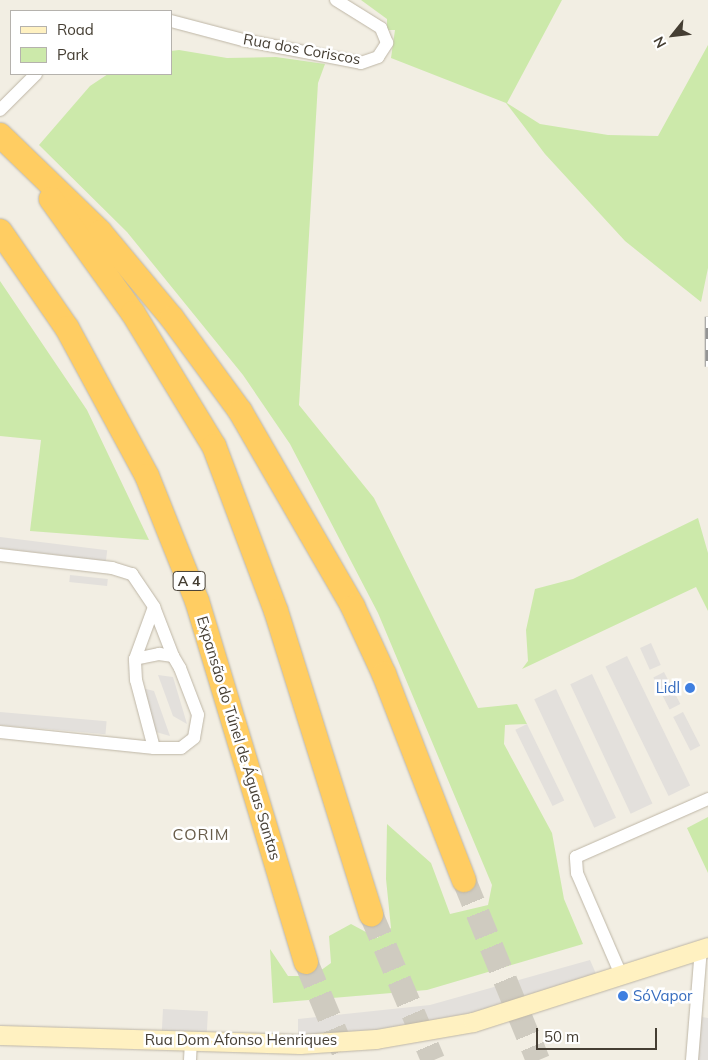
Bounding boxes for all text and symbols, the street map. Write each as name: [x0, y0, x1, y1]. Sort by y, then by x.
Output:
legend: [10, 10, 172, 75]
north arrow: [648, 10, 698, 60]
text: Road: [57, 20, 94, 39]
street label: Rua dos Coriscos: [242, 30, 362, 68]
text: N: [649, 33, 670, 51]
text: Park: [57, 45, 89, 64]
road number: A 4: [172, 570, 206, 592]
street label: Expansão do Túnel de Águas Santas: [193, 614, 285, 862]
place label: Lidl: [656, 679, 680, 697]
marker: Lidl: [684, 682, 696, 694]
district label: CORIM: [172, 824, 230, 844]
place label: SóVapor: [633, 987, 693, 1005]
marker: SóVapor: [617, 990, 629, 1002]
scale bar: [538, 1018, 659, 1050]
text: 50 m: [544, 1027, 579, 1046]
street label: Rua Dom Afonso Henriques: [145, 1031, 337, 1049]

